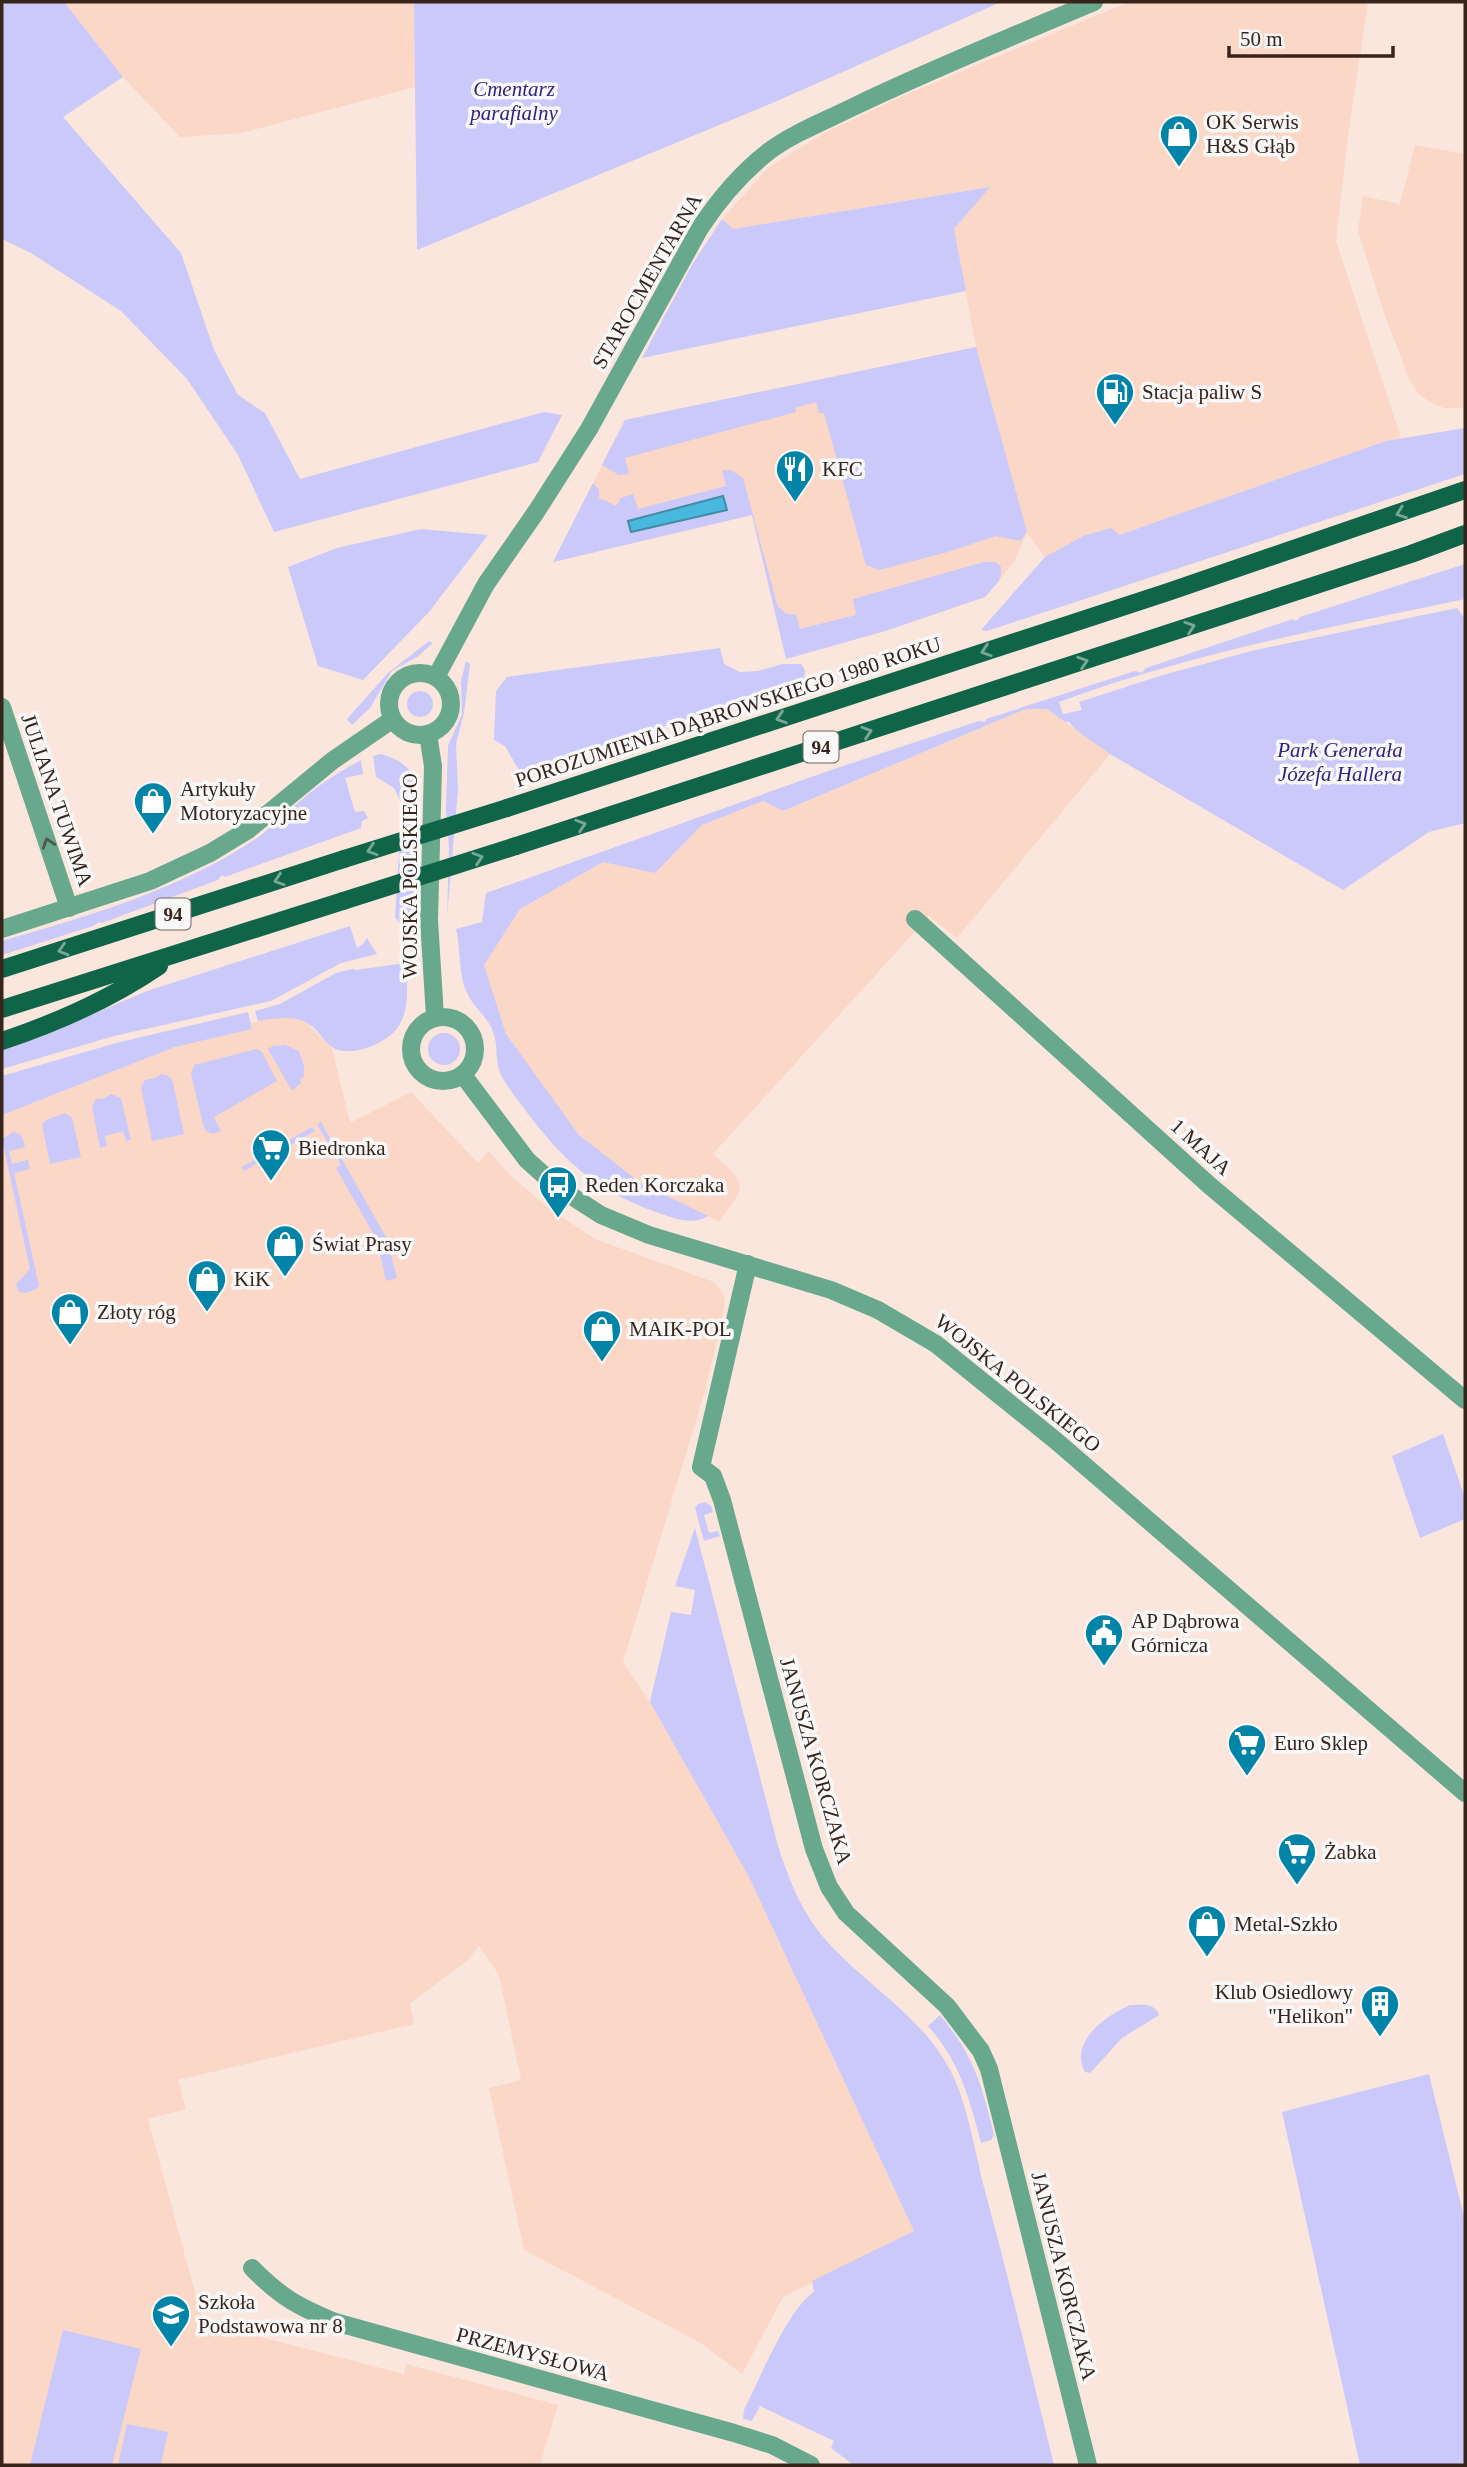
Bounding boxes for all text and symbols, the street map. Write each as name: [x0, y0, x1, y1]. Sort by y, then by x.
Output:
scale bar: [1229, 14, 1394, 58]
text: 50 m: [1240, 27, 1283, 51]
park label: Cmentarz parafialny: [468, 77, 558, 125]
place label: OK Serwis H&S Głąb: [1206, 110, 1299, 158]
shop icon: OK Serwis H&S Głąb: [1158, 113, 1200, 168]
street label: STAROCMENTARNA: [587, 188, 707, 373]
fuel station icon: Stacja paliw S: [1094, 371, 1136, 426]
place label: Stacja paliw S: [1142, 380, 1262, 404]
restaurant icon: KFC: [774, 448, 816, 503]
place label: KFC: [822, 457, 863, 481]
one-way arrow: [1395, 505, 1408, 519]
one-way arrow: [1184, 620, 1196, 635]
street label: POROZUMIENIA DĄBROWSKIEGO 1980 ROKU: [512, 632, 944, 792]
one-way arrow: [981, 643, 993, 657]
one-way arrow: [1077, 655, 1089, 670]
one-way arrow: [775, 710, 788, 724]
street label: JULIANA TUWIMA: [16, 711, 98, 890]
one-way arrow: [861, 725, 873, 740]
road number: 94: [804, 732, 838, 762]
park label: Park Generała Józefa Hallera: [1276, 738, 1403, 786]
street label: WOJSKA POLSKIEGO: [398, 773, 422, 979]
place label: Artykuły Motoryzacyjne: [180, 777, 307, 825]
shop icon: Artykuły Motoryzacyjne: [132, 780, 174, 835]
one-way arrow: [574, 819, 586, 833]
one-way arrow: [42, 837, 57, 849]
one-way arrow: [366, 842, 378, 857]
one-way arrow: [471, 852, 484, 866]
one-way arrow: [274, 872, 286, 886]
road number: 94: [156, 898, 190, 930]
one-way arrow: [57, 942, 69, 957]
street label: 1 MAJA: [1166, 1114, 1237, 1181]
supermarket icon: Biedronka: [250, 1127, 292, 1182]
place label: Biedronka: [298, 1136, 386, 1160]
bus stop icon: Reden Korczaka: [537, 1164, 579, 1219]
place label: Reden Korczaka: [585, 1173, 725, 1197]
shop icon: Świat Prasy: [264, 1223, 306, 1278]
place label: Świat Prasy: [312, 1232, 412, 1256]
shop icon: KiK: [186, 1258, 228, 1313]
place label: KiK: [234, 1267, 270, 1291]
shop icon: Złoty róg: [49, 1291, 91, 1346]
place label: Złoty róg: [97, 1300, 176, 1324]
shop icon: MAIK-POL: [581, 1308, 623, 1363]
street label: WOJSKA POLSKIEGO: [930, 1309, 1106, 1457]
place label: MAIK-POL: [629, 1317, 732, 1341]
place label: AP Dąbrowa Górnicza: [1131, 1609, 1240, 1657]
public building icon: AP Dąbrowa Górnicza: [1083, 1612, 1125, 1667]
street label: JANUSZA KORCZAKA: [775, 1655, 857, 1868]
supermarket icon: Euro Sklep: [1226, 1722, 1268, 1777]
place label: Euro Sklep: [1274, 1731, 1368, 1755]
supermarket icon: Żabka: [1276, 1831, 1318, 1886]
place label: Żabka: [1324, 1840, 1377, 1864]
shop icon: Metal-Szkło: [1186, 1903, 1228, 1958]
place label: Metal-Szkło: [1234, 1912, 1338, 1936]
place label: Klub Osiedlowy "Helikon": [1215, 1980, 1353, 2028]
building icon: Klub Osiedlowy "Helikon": [1359, 1983, 1401, 2038]
street label: JANUSZA KORCZAKA: [1026, 2169, 1102, 2384]
place label: Szkoła Podstawowa nr 8: [198, 2290, 343, 2338]
school or university icon: Szkoła Podstawowa nr 8: [150, 2293, 192, 2348]
street label: PRZEMYSŁOWA: [454, 2322, 613, 2386]

